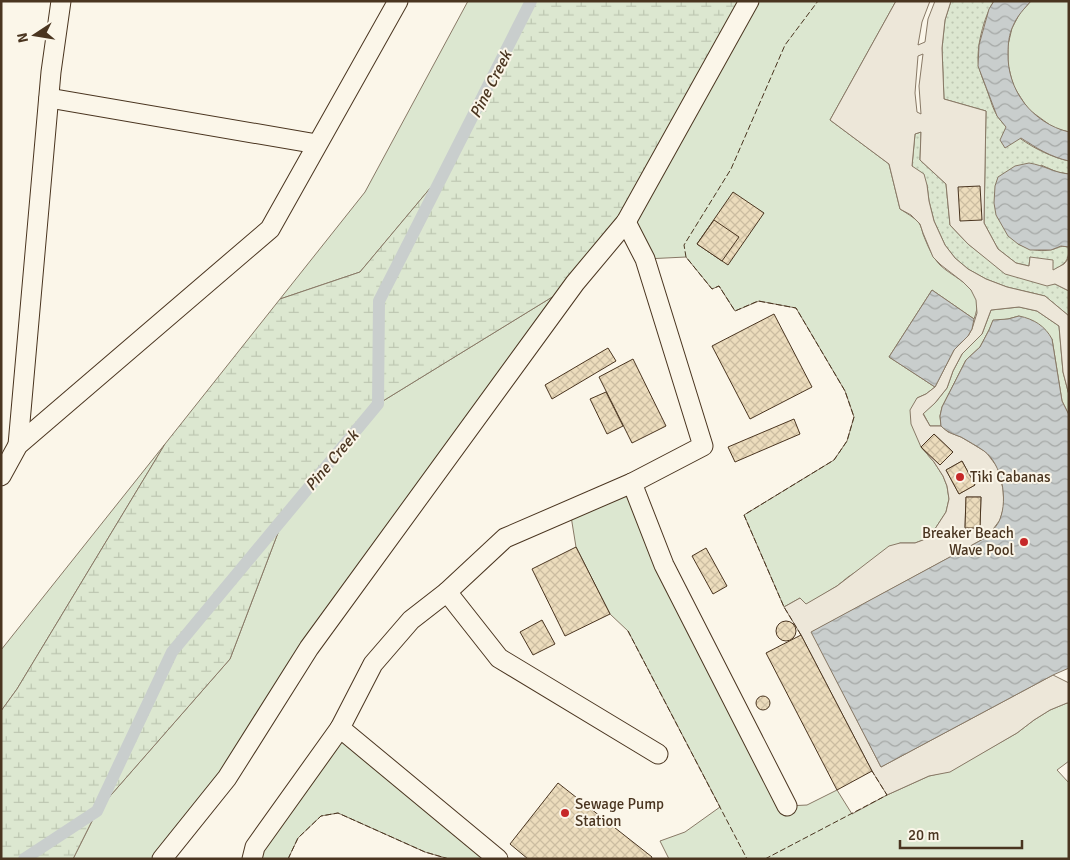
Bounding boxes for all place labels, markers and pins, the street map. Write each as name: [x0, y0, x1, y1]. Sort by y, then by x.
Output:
place label: Tiki Cabanas: [970, 468, 1051, 486]
marker: Tiki Cabanas: [954, 471, 966, 483]
place label: Breaker Beach Wave Pool: [922, 524, 1014, 559]
marker: Breaker Beach Wave Pool: [1018, 536, 1030, 548]
place label: Sewage Pump Station: [575, 795, 664, 830]
marker: Sewage Pump Station: [559, 807, 571, 819]

